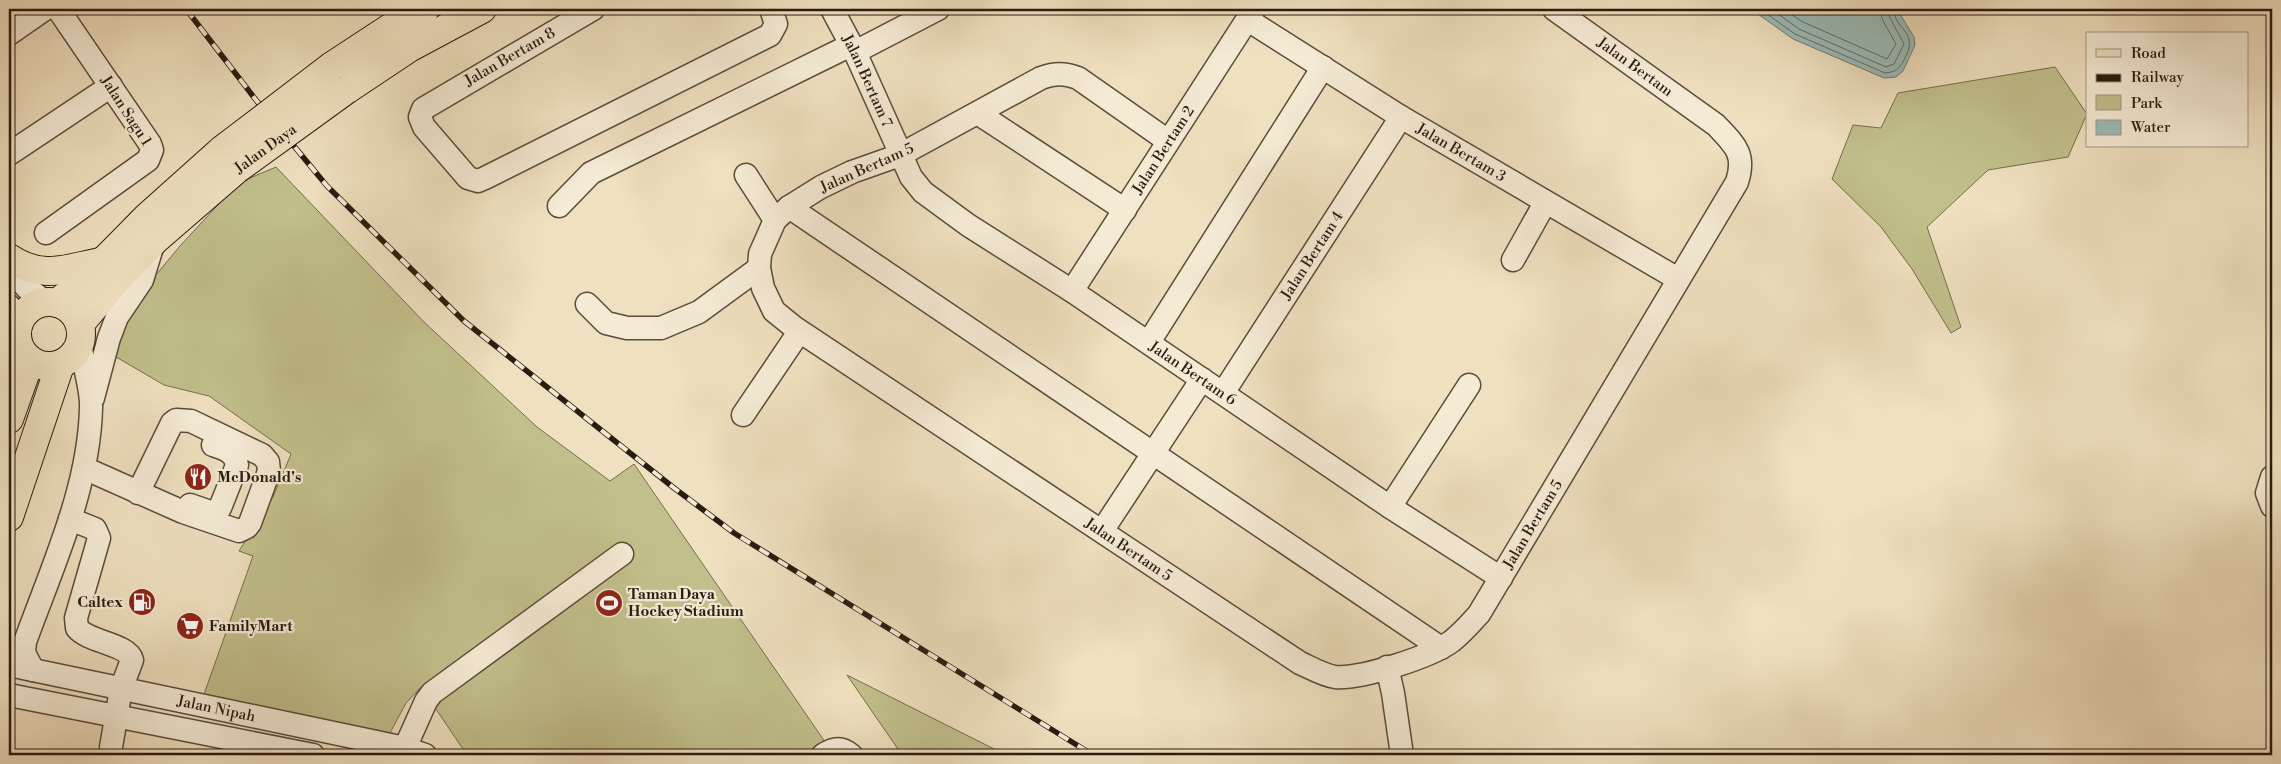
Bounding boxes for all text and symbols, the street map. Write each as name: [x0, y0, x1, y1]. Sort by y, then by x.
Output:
street label: Jalan Bertam 8: [460, 23, 559, 91]
street label: Jalan Bertam 7: [837, 30, 897, 130]
street label: Jalan Bertam: [1592, 32, 1677, 101]
legend: [2086, 32, 2248, 148]
text: Road: [2131, 44, 2166, 63]
text: Railway: [2131, 68, 2185, 87]
street label: Jalan Sagu 1: [96, 71, 156, 150]
text: Park: [2131, 94, 2163, 113]
street label: Jalan Bertam 2: [1127, 102, 1198, 198]
street label: Jalan Bertam 3: [1412, 118, 1510, 186]
text: Water: [2130, 118, 2171, 137]
street label: Jalan Daya: [230, 119, 300, 178]
street label: Jalan Bertam 5: [816, 139, 917, 198]
street label: Jalan Bertam 4: [1276, 207, 1347, 304]
street label: Jalan Bertam 6: [1145, 336, 1240, 409]
restaurant icon: McDonald's: [183, 462, 213, 492]
place label: McDonald's: [217, 468, 301, 487]
street label: Jalan Bertam 5: [1498, 476, 1567, 573]
street label: Jalan Bertam 5: [1080, 513, 1176, 585]
place label: Taman Daya Hockey Stadium: [628, 585, 744, 621]
fuel station icon: Caltex: [127, 587, 157, 617]
sports icon: Taman Daya Hockey Stadium: [594, 588, 624, 618]
place label: Caltex: [77, 593, 123, 612]
supermarket icon: FamilyMart: [175, 611, 205, 641]
place label: FamilyMart: [209, 617, 293, 636]
street label: Jalan Nipah: [175, 691, 257, 726]

